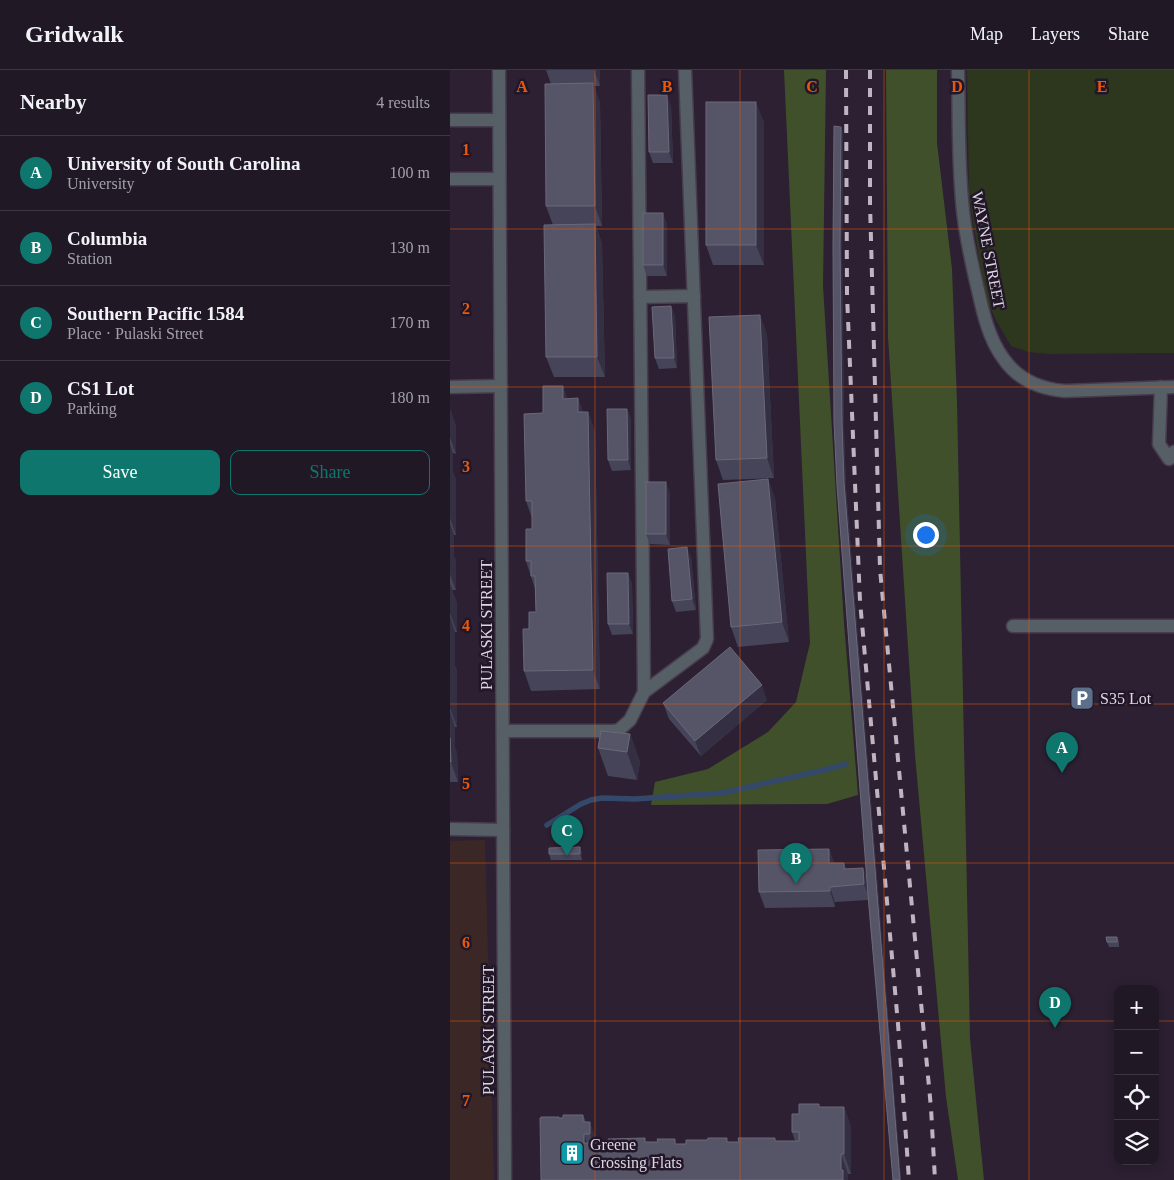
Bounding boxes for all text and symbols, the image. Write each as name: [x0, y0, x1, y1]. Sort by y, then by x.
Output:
text: Gridwalk: [25, 21, 124, 47]
text: Map: [970, 24, 1003, 44]
text: Layers: [1031, 24, 1080, 44]
text: Share: [1108, 24, 1149, 44]
text: A: [516, 78, 528, 95]
text: B: [662, 78, 673, 95]
text: C: [806, 78, 818, 95]
text: D: [951, 78, 963, 95]
text: E: [1097, 78, 1107, 95]
text: Nearby: [20, 90, 87, 114]
text: 4 results: [376, 94, 430, 111]
text: 1: [462, 141, 470, 158]
text: University of South Carolina: [67, 153, 300, 174]
text: A: [30, 164, 42, 181]
text: 100 m: [390, 164, 430, 181]
text: University: [67, 175, 135, 192]
street label: WAYNE STREET: [969, 190, 1008, 310]
text: Columbia: [67, 228, 147, 249]
text: B: [31, 239, 41, 256]
text: 130 m: [390, 239, 430, 256]
text: Station: [67, 250, 112, 267]
text: 2: [462, 300, 470, 317]
text: Southern Pacific 1584: [67, 303, 244, 324]
text: C: [30, 314, 42, 331]
text: 170 m: [390, 314, 430, 331]
text: Place · Pulaski Street: [67, 325, 203, 342]
text: CS1 Lot: [67, 378, 134, 399]
text: D: [30, 389, 42, 406]
text: 180 m: [390, 389, 430, 406]
text: Parking: [67, 400, 117, 417]
button: Save: [20, 450, 220, 495]
button: Share: [230, 450, 430, 495]
text: 3: [462, 458, 470, 475]
your location: [913, 522, 939, 548]
street label: PULASKI STREET: [478, 560, 495, 690]
text: 4: [462, 617, 470, 634]
parking icon: S35 Lot: [1069, 685, 1095, 711]
place label: S35 Lot: [1100, 690, 1152, 707]
pin: A: [1046, 732, 1078, 773]
text: 5: [462, 775, 470, 792]
pin: C: [551, 815, 583, 856]
pin: B: [780, 843, 812, 884]
text: 6: [462, 934, 470, 951]
street label: PULASKI STREET: [480, 965, 497, 1095]
map controls: [1114, 985, 1159, 1165]
button: +: [1114, 985, 1159, 1030]
pin: D: [1039, 987, 1071, 1028]
button: −: [1114, 1030, 1159, 1075]
button: locate: [1114, 1075, 1159, 1120]
text: 7: [462, 1092, 470, 1109]
button: layers: [1114, 1120, 1159, 1165]
place label: Greene Crossing Flats: [590, 1136, 682, 1172]
building icon: Greene Crossing Flats: [559, 1140, 585, 1166]

